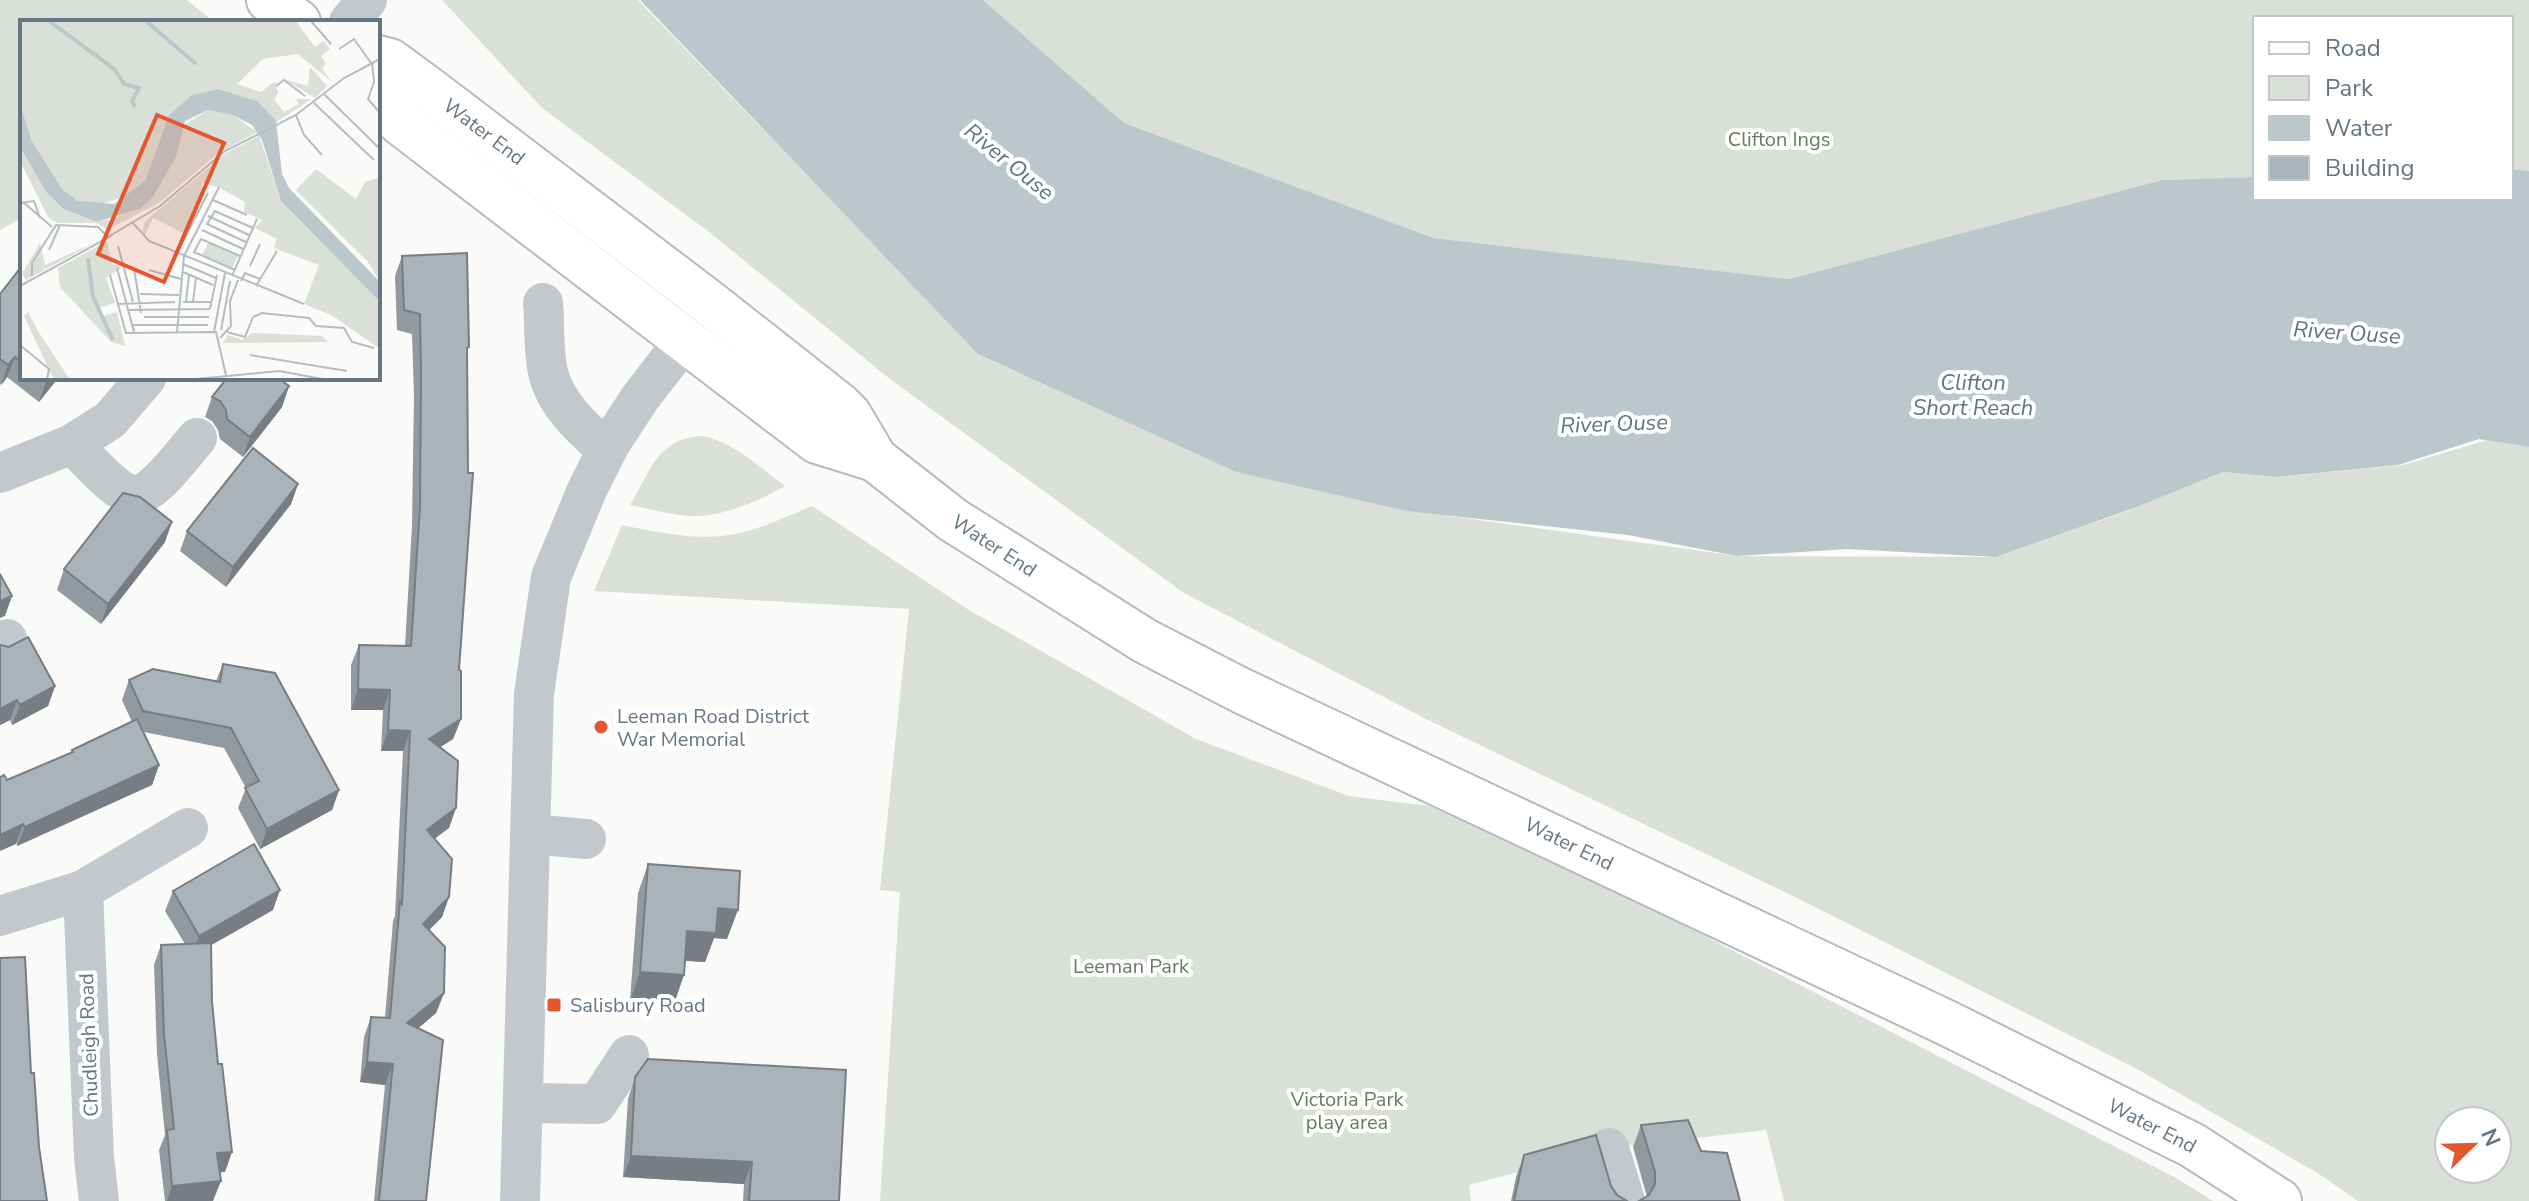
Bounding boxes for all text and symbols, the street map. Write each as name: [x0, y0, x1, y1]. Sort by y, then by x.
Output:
legend: [2253, 16, 2513, 200]
inset map: [20, 20, 380, 380]
text: Road: [2325, 32, 2381, 64]
text: Park: [2325, 72, 2374, 104]
street label: Water End: [438, 92, 530, 172]
text: Water: [2325, 112, 2393, 144]
water label: River Ouse: [958, 116, 1061, 208]
park label: Clifton Ings: [1728, 126, 1830, 153]
text: Building: [2325, 152, 2415, 184]
water label: River Ouse: [2292, 314, 2402, 352]
water label: Clifton Short Reach: [1913, 368, 2033, 423]
water label: River Ouse: [1560, 407, 1669, 441]
street label: Water End: [946, 509, 1042, 583]
place label: Leeman Road District War Memorial: [617, 703, 810, 753]
marker: Leeman Road District War Memorial: [592, 718, 610, 736]
street label: Water End: [1520, 811, 1618, 877]
park label: Leeman Park: [1073, 953, 1190, 980]
street label: Chudleigh Road: [73, 973, 105, 1117]
place label: Salisbury Road: [570, 992, 706, 1019]
marker: Salisbury Road: [545, 996, 563, 1014]
park label: Victoria Park play area: [1289, 1086, 1405, 1136]
street label: Water End: [2103, 1092, 2201, 1160]
north arrow: [2433, 1105, 2513, 1185]
text: N: [2473, 1124, 2508, 1151]

